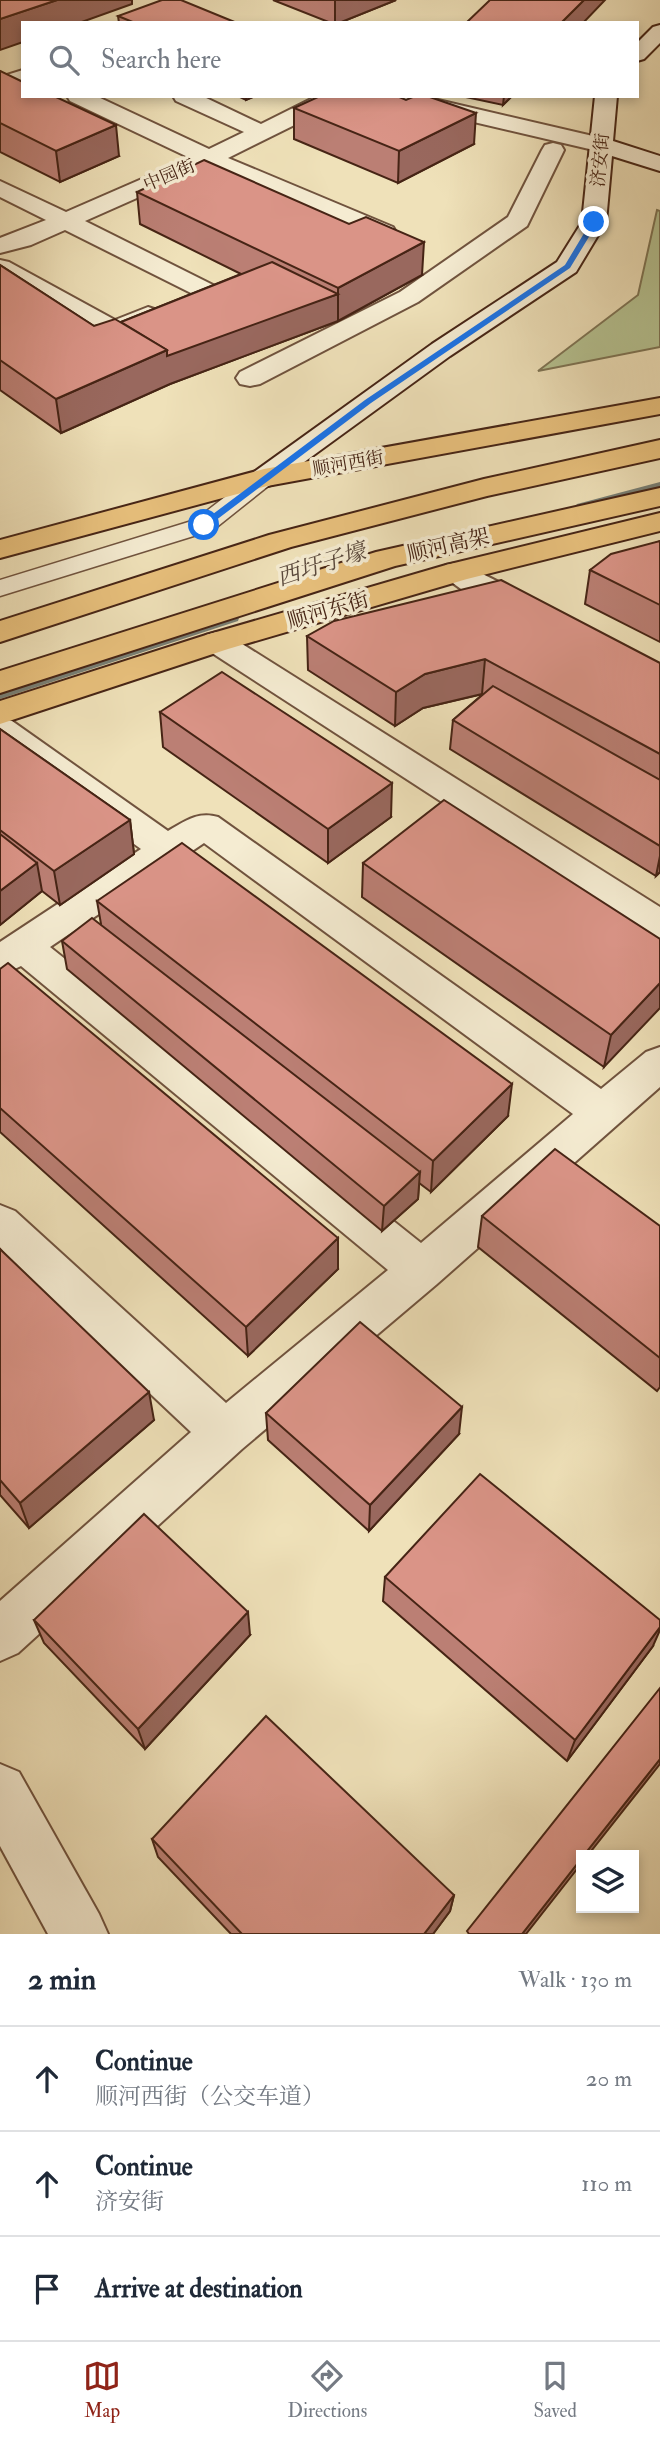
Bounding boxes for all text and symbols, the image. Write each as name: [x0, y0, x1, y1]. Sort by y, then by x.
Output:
search box: [21, 21, 639, 98]
icon: search: [45, 41, 83, 79]
text: Search here: [101, 44, 221, 76]
street label: 济安街: [587, 132, 614, 188]
street label: 中园街: [140, 154, 199, 197]
route end: [578, 206, 609, 237]
street label: 顺河西街: [311, 446, 386, 481]
route start: [188, 509, 219, 540]
street label: 顺河高架: [404, 523, 492, 568]
water label: 西圩子壕: [273, 535, 373, 592]
street label: 顺河东街: [284, 586, 372, 635]
map controls: [576, 1850, 639, 1913]
button: layers: [576, 1850, 639, 1913]
text: 2 min: [28, 1961, 96, 1998]
text: Walk · 130 m: [519, 1965, 632, 1994]
text: Continue: [95, 2046, 193, 2078]
icon: ahead: [28, 2060, 66, 2098]
text: 20 m: [586, 2064, 632, 2093]
text: 顺河西街（公交车道）: [95, 2082, 325, 2111]
text: Continue: [95, 2151, 193, 2183]
icon: ahead: [28, 2165, 66, 2203]
text: 110 m: [581, 2169, 632, 2198]
text: 济安街: [95, 2187, 164, 2216]
icon: arrive: [28, 2270, 66, 2308]
text: Arrive at destination: [95, 2273, 303, 2305]
tab: Map: [83, 2357, 121, 2423]
tab: Directions: [287, 2357, 367, 2423]
tab: Saved: [533, 2357, 577, 2423]

